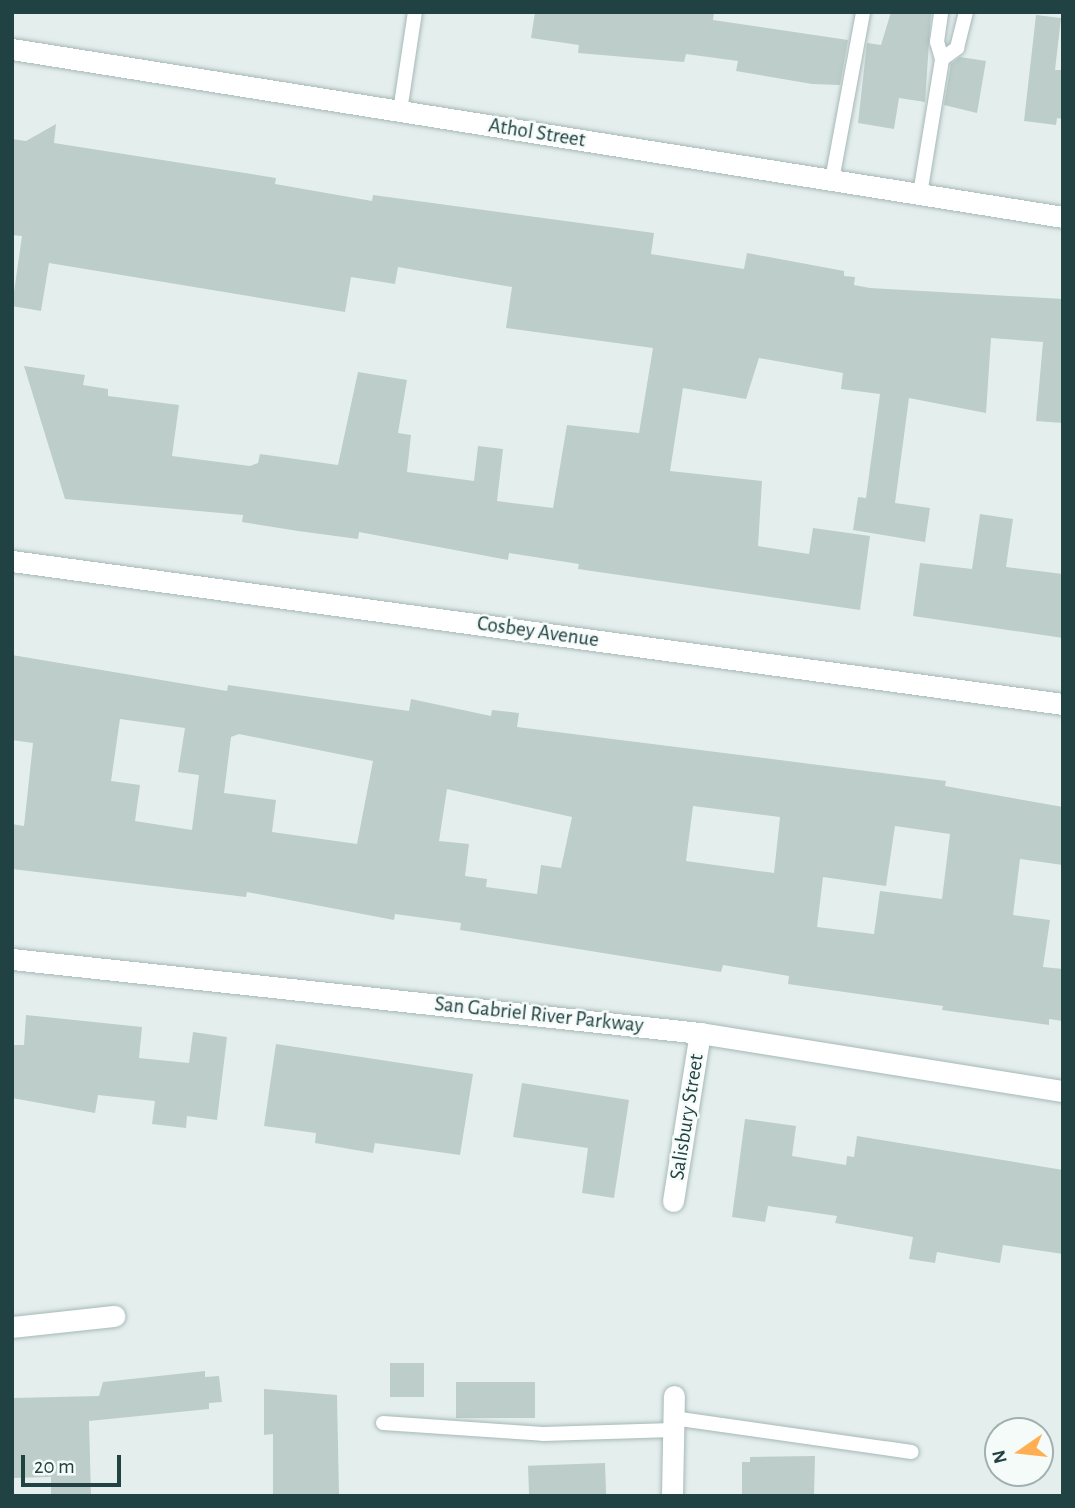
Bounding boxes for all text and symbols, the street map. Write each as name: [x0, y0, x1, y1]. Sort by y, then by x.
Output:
street label: Athol Street: [487, 113, 587, 153]
street label: Cosbey Avenue: [475, 611, 601, 653]
street label: San Gabriel River Parkway: [433, 992, 645, 1038]
street label: Salisbury Street: [665, 1052, 709, 1182]
north arrow: [984, 1417, 1054, 1487]
scale bar: [24, 1442, 124, 1486]
text: N: [989, 1448, 1011, 1465]
text: 20 m: [34, 1456, 75, 1477]

